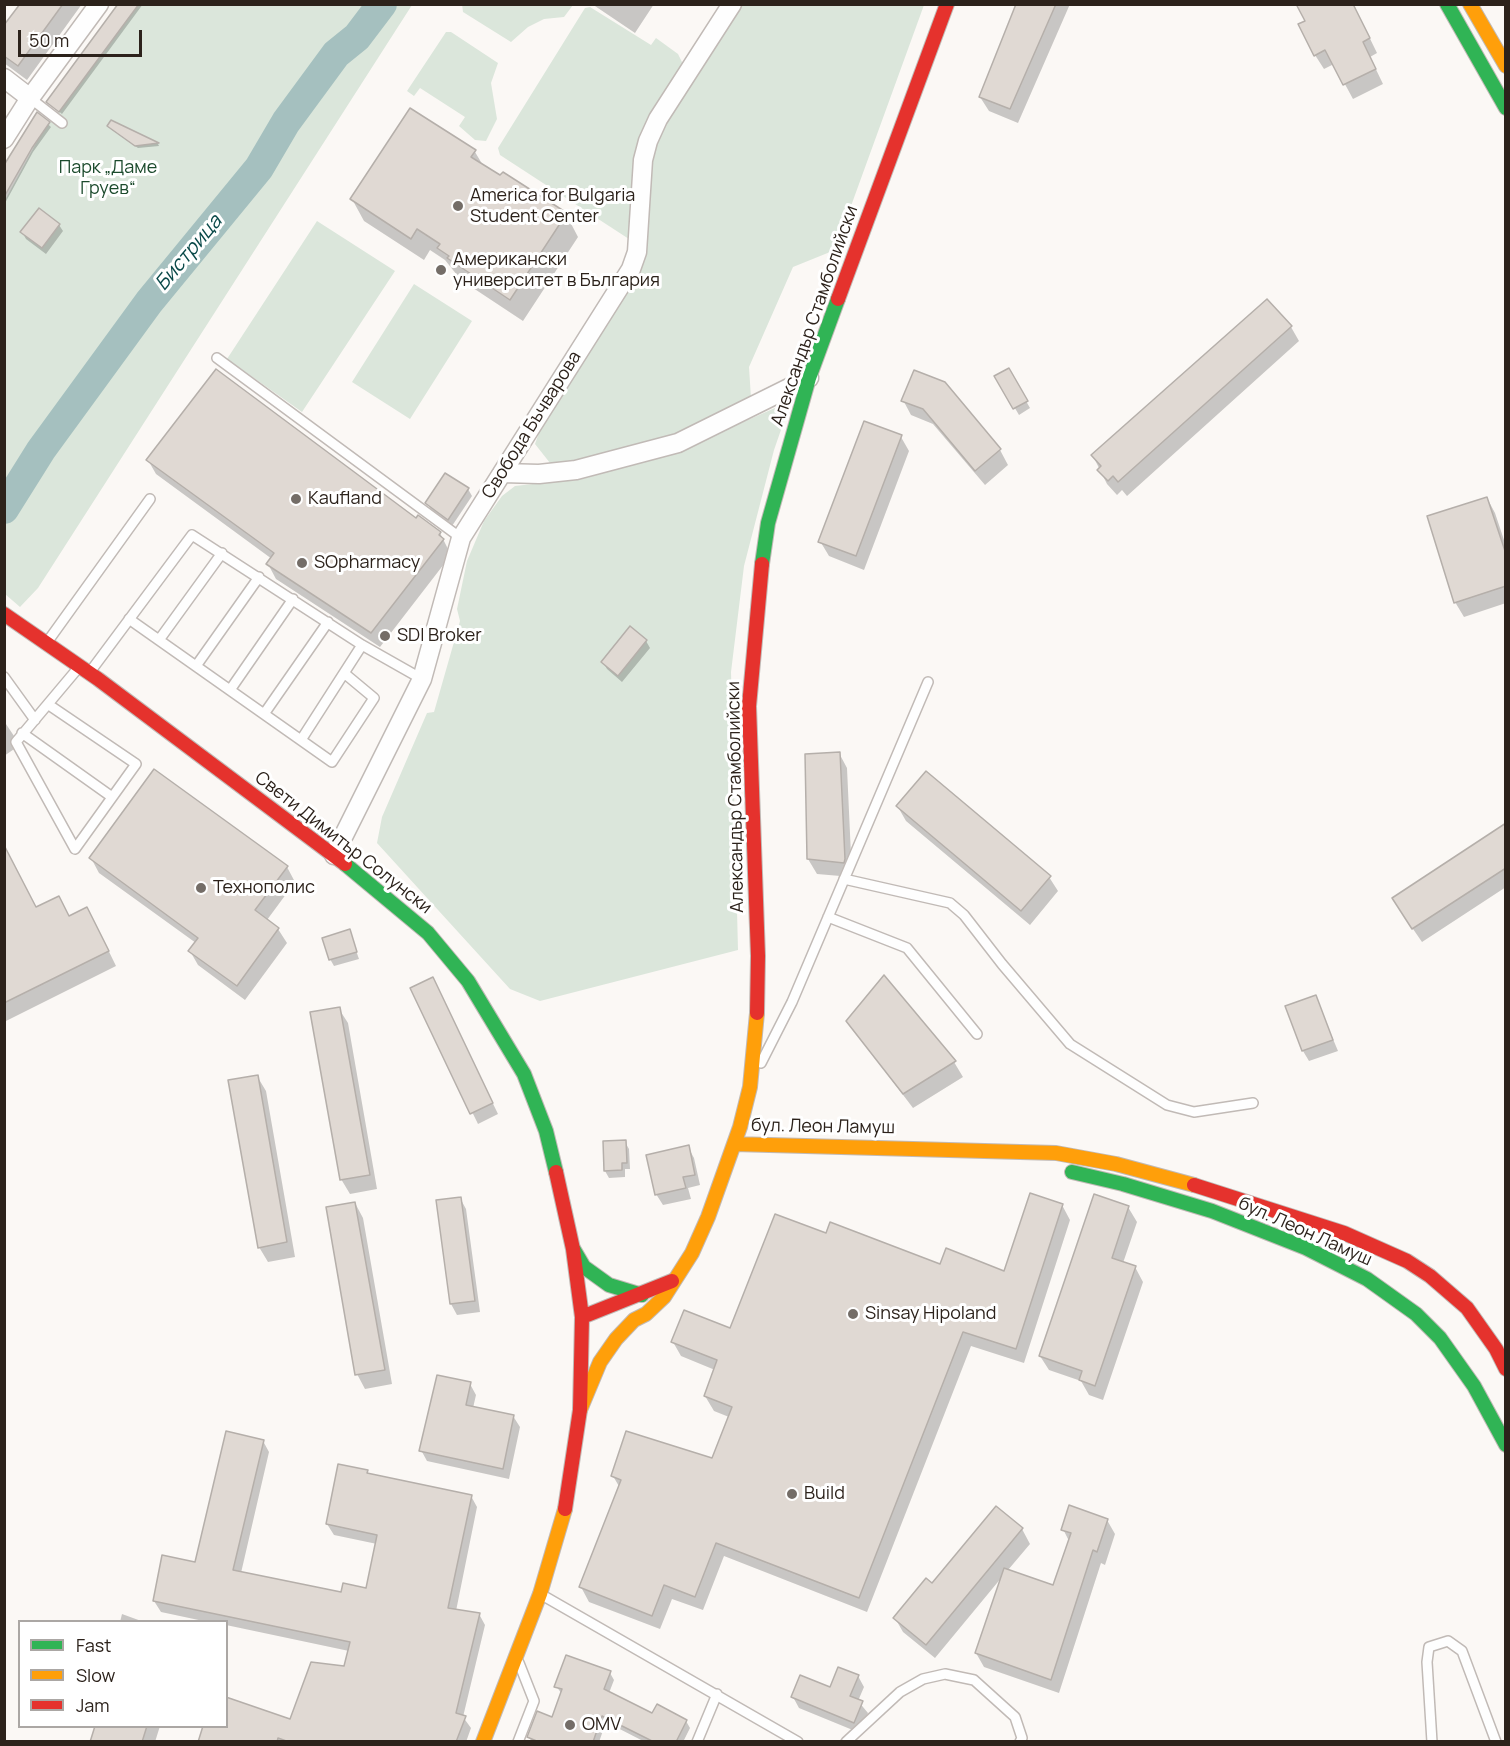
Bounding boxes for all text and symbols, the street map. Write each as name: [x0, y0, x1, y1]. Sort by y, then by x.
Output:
scale bar: [21, 18, 146, 56]
text: 50 m: [29, 28, 69, 52]
park label: Парк „Даме Груев“: [59, 157, 157, 200]
place label: America for Bulgaria Student Center: [470, 185, 635, 228]
marker: America for Bulgaria Student Center: [451, 199, 465, 213]
street label: Александър Стамболийски: [767, 203, 863, 429]
water label: Бистрица: [151, 210, 227, 296]
place label: Американски университет в България: [453, 249, 660, 292]
marker: Американски университет в България: [434, 263, 448, 277]
street label: Свобода Бъчварова: [478, 347, 586, 503]
place label: Kaufland: [308, 488, 382, 510]
marker: Kaufland: [289, 492, 303, 506]
place label: SOpharmacy: [314, 552, 420, 574]
marker: SOpharmacy: [295, 556, 309, 570]
place label: SDI Broker: [397, 625, 482, 647]
marker: SDI Broker: [378, 629, 392, 643]
street label: Александър Стамболийски: [723, 681, 749, 913]
street label: Свети Димитър Солунски: [250, 767, 436, 919]
place label: Технополис: [213, 877, 315, 899]
marker: Технополис: [194, 881, 208, 895]
street label: бул. Леон Ламуш: [751, 1115, 895, 1139]
street label: бул. Леон Ламуш: [1235, 1193, 1375, 1271]
place label: Sinsay Hipoland: [865, 1303, 996, 1325]
marker: Sinsay Hipoland: [846, 1307, 860, 1321]
place label: Build: [804, 1483, 845, 1505]
marker: Build: [785, 1487, 799, 1501]
legend: [18, 1620, 228, 1728]
text: Fast: [76, 1633, 111, 1657]
text: Slow: [76, 1663, 115, 1687]
text: Jam: [76, 1693, 110, 1717]
place label: OMV: [582, 1714, 621, 1736]
marker: OMV: [563, 1718, 577, 1732]

